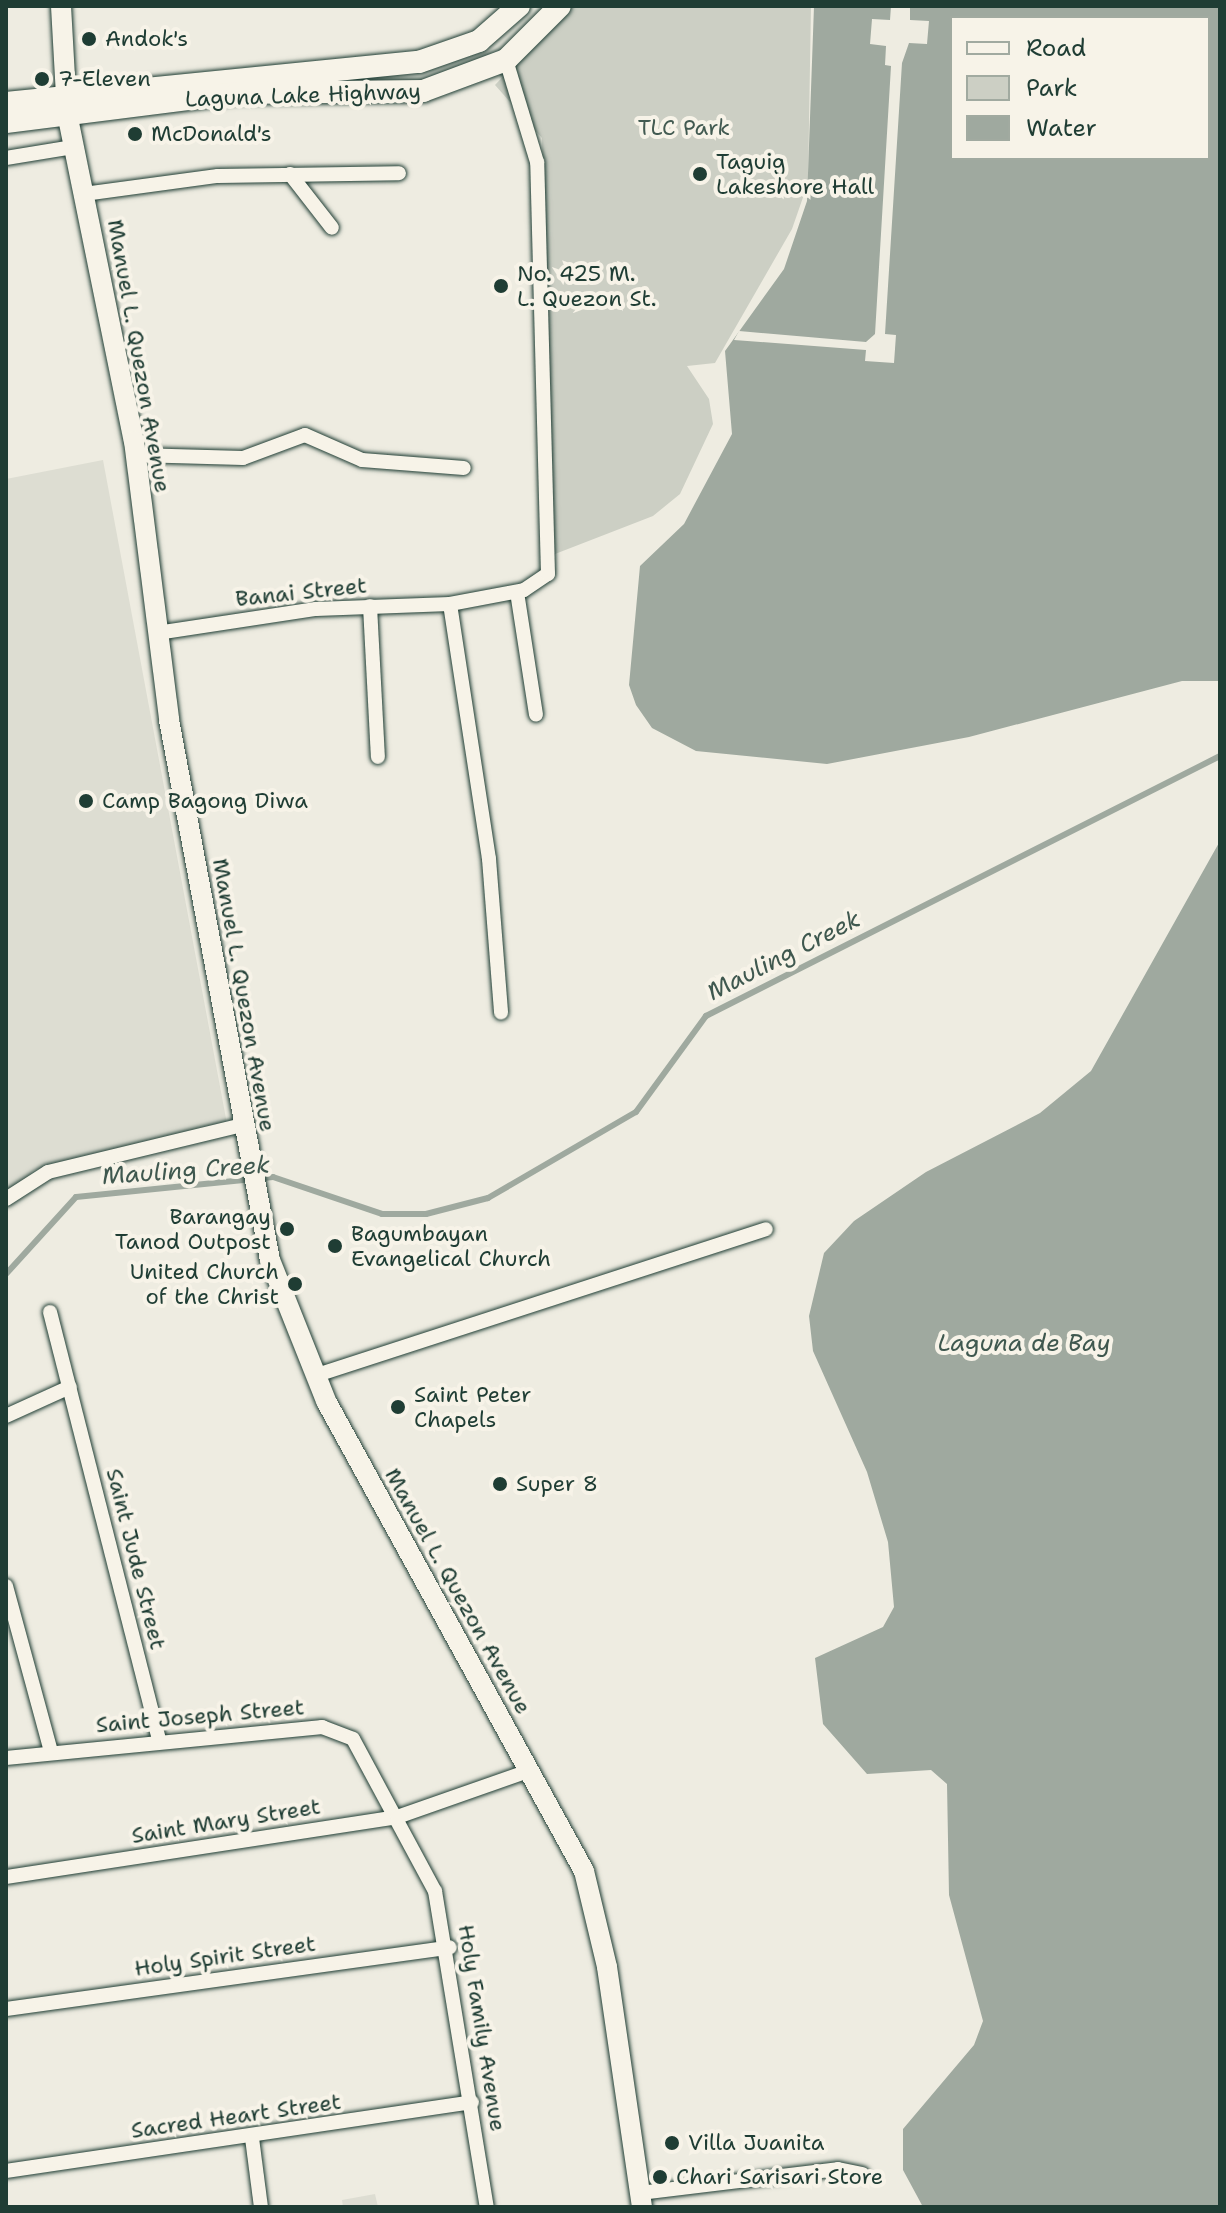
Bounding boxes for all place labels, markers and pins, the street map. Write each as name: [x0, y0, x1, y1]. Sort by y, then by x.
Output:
place label: Andok's: [105, 26, 188, 52]
marker: Andok's: [80, 30, 98, 48]
place label: 7-Eleven: [58, 66, 151, 92]
marker: 7-Eleven: [33, 70, 51, 88]
place label: McDonald's: [151, 121, 272, 147]
marker: McDonald's: [126, 125, 144, 143]
place label: Taguig Lakeshore Hall: [716, 148, 874, 200]
marker: Taguig Lakeshore Hall: [691, 165, 709, 183]
place label: No. 425 M. L. Quezon St.: [517, 260, 656, 312]
marker: No. 425 M. L. Quezon St.: [492, 277, 510, 295]
place label: Camp Bagong Diwa: [102, 788, 308, 814]
marker: Camp Bagong Diwa: [77, 792, 95, 810]
place label: Barangay Tanod Outpost: [115, 1203, 271, 1254]
marker: Barangay Tanod Outpost: [278, 1220, 296, 1238]
place label: Bagumbayan Evangelical Church: [351, 1220, 551, 1272]
marker: Bagumbayan Evangelical Church: [326, 1237, 344, 1255]
place label: United Church of the Christ: [130, 1258, 279, 1310]
marker: United Church of the Christ: [286, 1275, 304, 1293]
place label: Saint Peter Chapels: [414, 1381, 531, 1432]
marker: Saint Peter Chapels: [389, 1398, 407, 1416]
place label: Super 8: [516, 1471, 598, 1497]
marker: Super 8: [491, 1475, 509, 1493]
place label: Villa Juanita: [688, 2130, 824, 2156]
marker: Villa Juanita: [663, 2134, 681, 2152]
place label: Chari Sarisari Store: [676, 2164, 883, 2190]
marker: Chari Sarisari Store: [651, 2168, 669, 2186]

